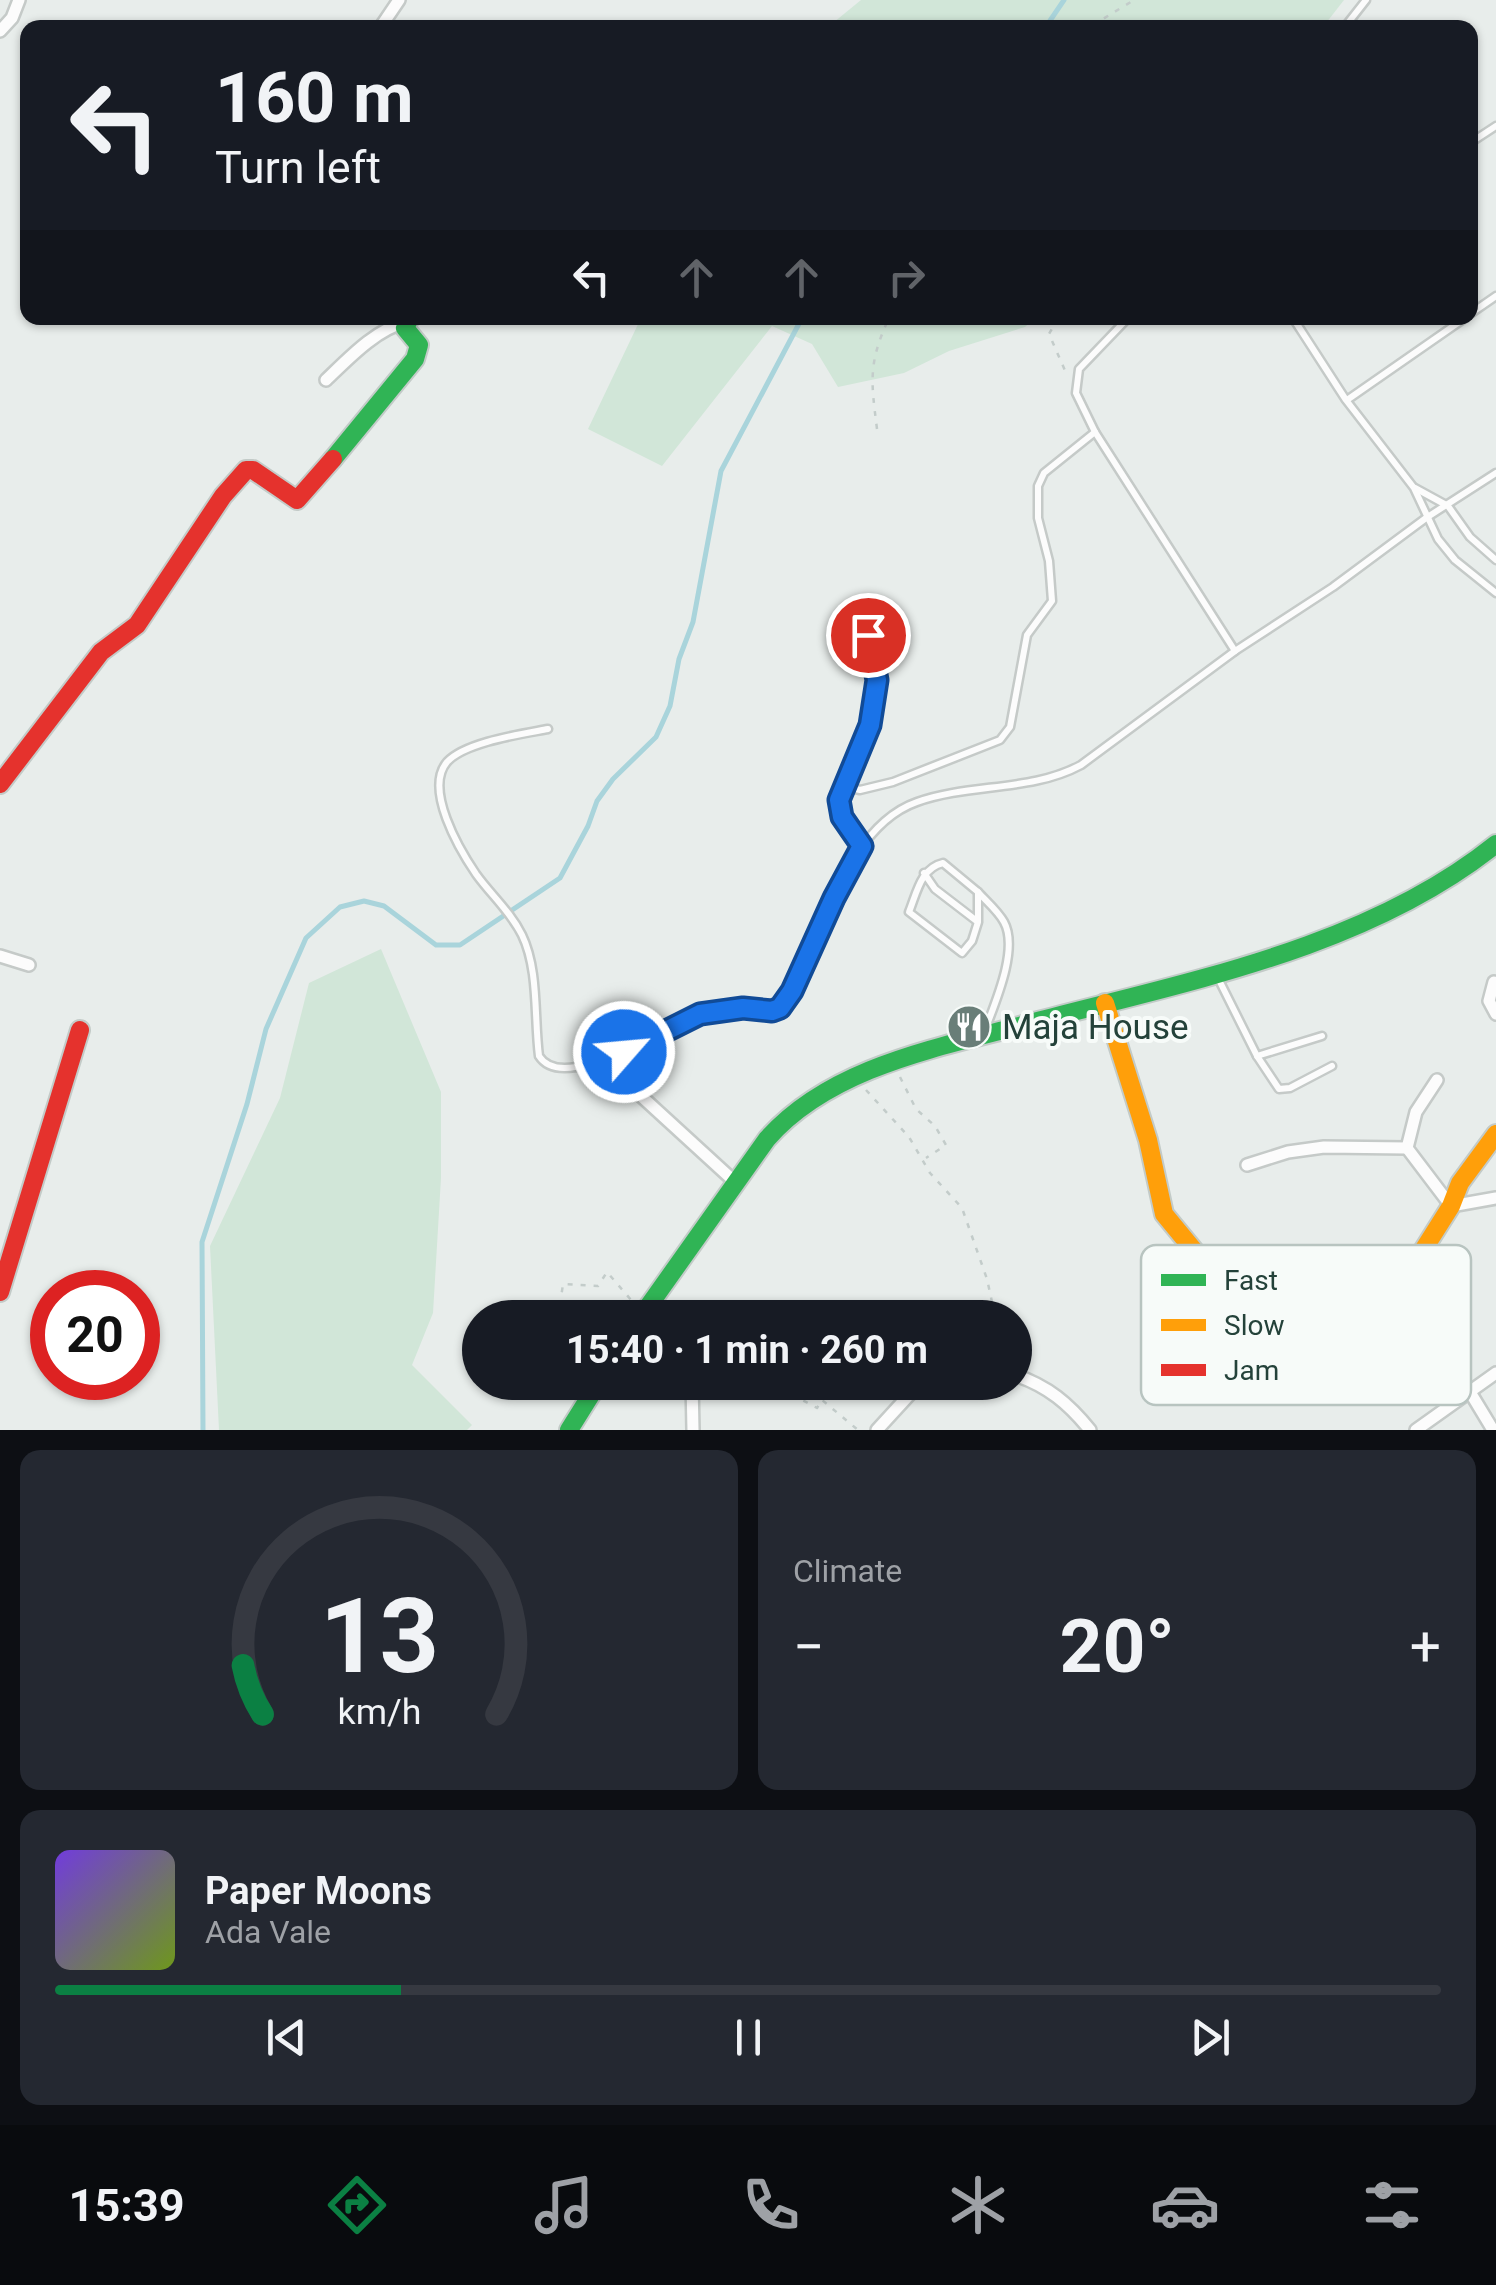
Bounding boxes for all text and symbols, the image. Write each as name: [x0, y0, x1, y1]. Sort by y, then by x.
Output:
text: 160 m: [215, 57, 414, 139]
icon: left: [50, 60, 180, 190]
text: Turn left: [215, 141, 381, 194]
icon: left: [564, 250, 619, 305]
icon: ahead: [669, 250, 724, 305]
icon: ahead: [774, 250, 829, 305]
icon: right: [879, 250, 934, 305]
pin: [826, 593, 911, 678]
icon: arrive: [841, 608, 896, 663]
position arrow: [572, 1000, 676, 1104]
restaurant icon: Maja House: [946, 1004, 992, 1050]
place label: Maja House: [1002, 1007, 1189, 1048]
legend: [1141, 1245, 1471, 1405]
text: Fast: [1224, 1264, 1278, 1297]
speed limit sign: 20: [30, 1270, 160, 1400]
text: Slow: [1224, 1309, 1284, 1342]
text: 15:40 · 1 min · 260 m: [566, 1328, 928, 1372]
text: Jam: [1224, 1354, 1279, 1387]
text: Climate: [793, 1552, 902, 1590]
text: 13: [319, 1576, 439, 1697]
text: 20°: [1059, 1602, 1175, 1690]
text: −: [793, 1615, 824, 1679]
text: +: [1410, 1615, 1441, 1679]
text: km/h: [337, 1691, 421, 1733]
text: Paper Moons: [205, 1869, 432, 1913]
text: Ada Vale: [205, 1913, 331, 1951]
icon: previous: [259, 2010, 314, 2065]
icon: pause: [721, 2010, 776, 2065]
icon: next: [1183, 2010, 1238, 2065]
icon: directions: [322, 2170, 392, 2240]
icon: music: [529, 2170, 599, 2240]
icon: phone: [736, 2170, 806, 2240]
icon: climate: [943, 2170, 1013, 2240]
icon: car: [1150, 2170, 1220, 2240]
icon: filters: [1357, 2170, 1427, 2240]
text: 15:39: [69, 2179, 185, 2232]

